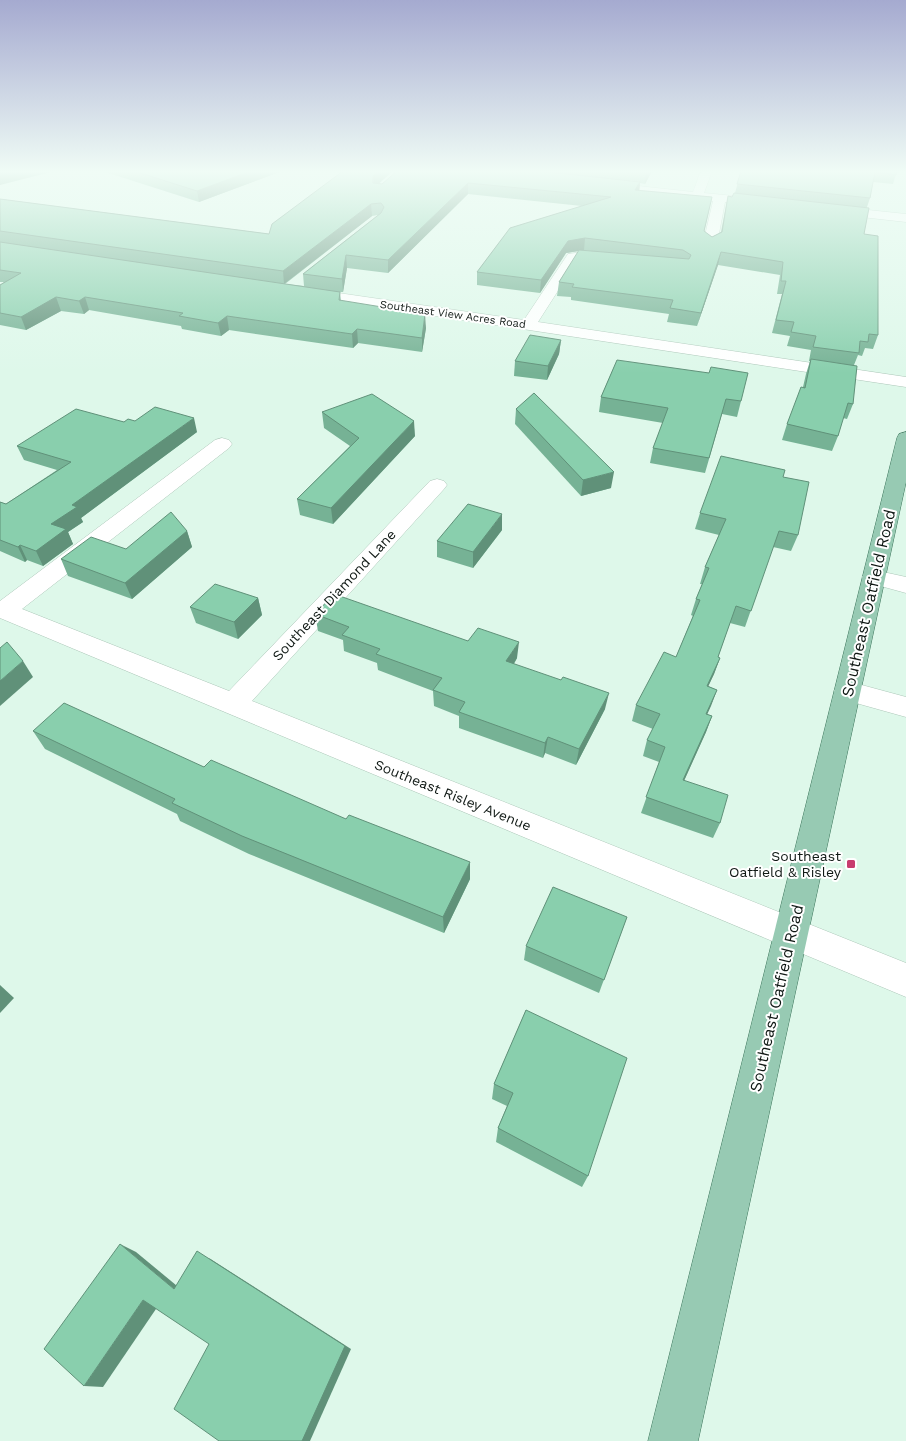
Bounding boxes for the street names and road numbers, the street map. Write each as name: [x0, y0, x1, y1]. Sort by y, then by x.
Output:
street label: Southeast View Acres Road: [379, 298, 527, 331]
street label: Southeast Oatfield Road: [838, 508, 899, 699]
street label: Southeast Diamond Lane: [269, 526, 399, 664]
street label: Southeast Risley Avenue: [372, 756, 534, 834]
street label: Southeast Oatfield Road: [746, 903, 807, 1094]

